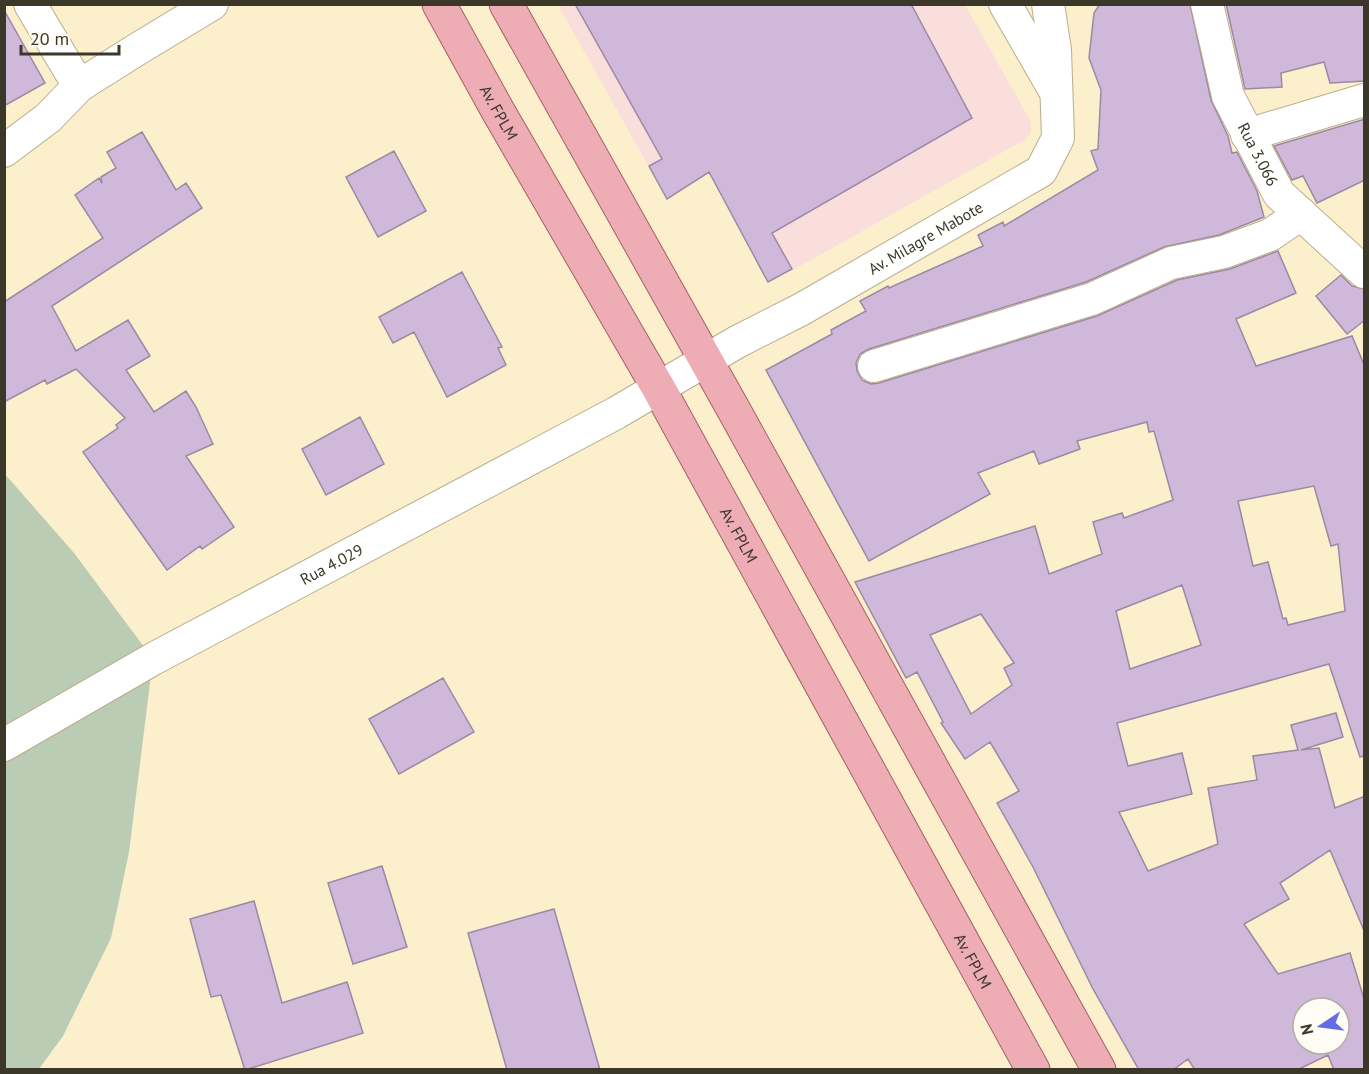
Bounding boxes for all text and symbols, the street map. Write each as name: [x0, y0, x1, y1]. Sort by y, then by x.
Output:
scale bar: [21, 18, 118, 56]
text: 20 m: [30, 27, 69, 50]
street label: Av. FPLM: [476, 81, 523, 144]
street label: Rua 3.066: [1234, 119, 1283, 189]
street label: Av. Milagre Mabote: [864, 197, 986, 279]
street label: Av. FPLM: [716, 504, 762, 566]
street label: Rua 4.029: [296, 539, 366, 589]
street label: Av. FPLM: [950, 930, 996, 992]
north arrow: [1291, 996, 1351, 1056]
text: N: [1295, 1022, 1317, 1037]

